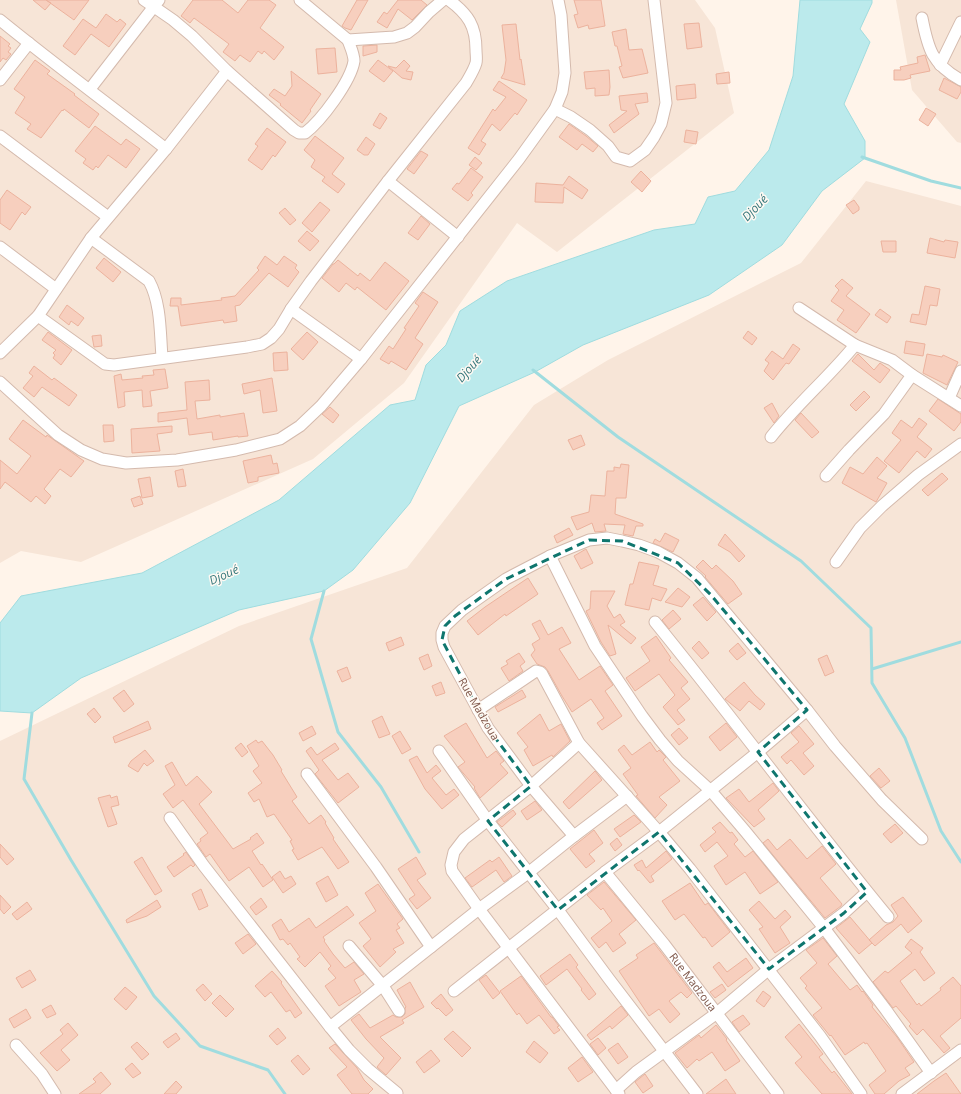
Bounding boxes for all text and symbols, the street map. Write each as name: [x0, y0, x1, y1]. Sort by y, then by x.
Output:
water label: Djoué: [738, 191, 771, 225]
water label: Djoué: [452, 352, 485, 386]
water label: Djoué: [206, 561, 241, 589]
street label: Rue Madzoua: [455, 675, 503, 743]
street label: Rue Madzoua: [666, 949, 721, 1014]

